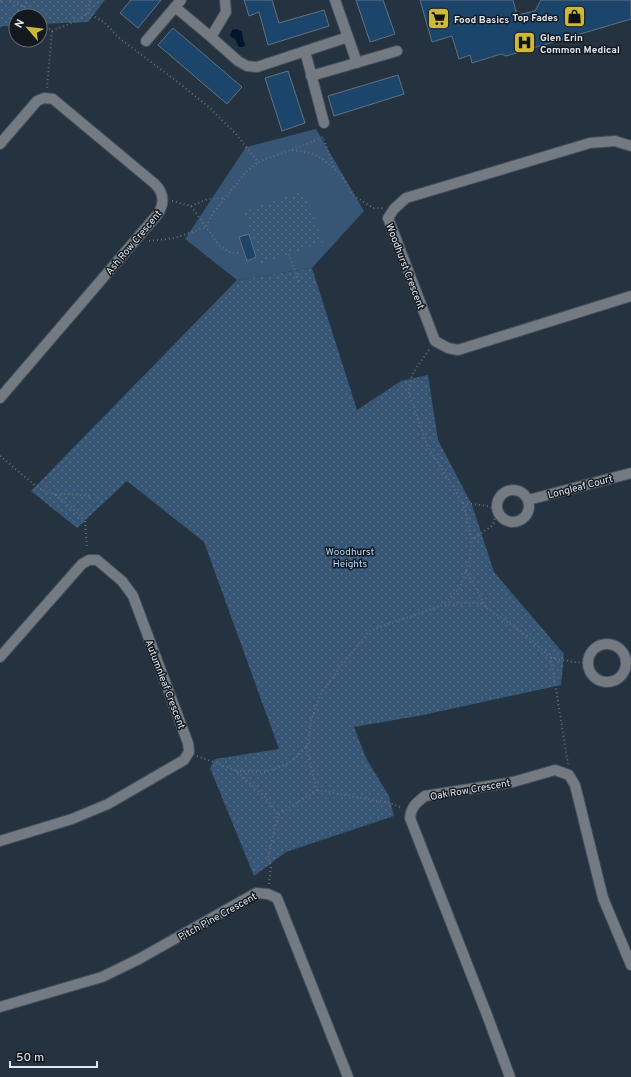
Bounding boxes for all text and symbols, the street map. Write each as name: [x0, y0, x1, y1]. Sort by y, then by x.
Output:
shop icon: Top Fades: [561, 4, 587, 30]
supermarket icon: Food Basics: [425, 6, 451, 32]
north arrow: [8, 8, 48, 48]
place label: Top Fades: [512, 12, 558, 25]
place label: Food Basics: [454, 14, 509, 27]
text: N: [12, 17, 28, 31]
hospital icon: Glen Erin Common Medical: [512, 30, 538, 56]
place label: Glen Erin Common Medical: [540, 32, 620, 57]
street label: Ash Row Crescent: [103, 208, 165, 278]
street label: Woodhurst Crescent: [382, 222, 427, 312]
street label: Longleaf Court: [546, 472, 615, 502]
park label: Woodhurst Heights: [326, 546, 375, 571]
street label: Autumnleaf Crescent: [142, 638, 188, 731]
street label: Oak Row Crescent: [429, 777, 512, 804]
street label: Pitch Pine Crescent: [176, 890, 259, 944]
scale bar: [10, 1043, 97, 1069]
text: 50 m: [16, 1050, 44, 1066]

